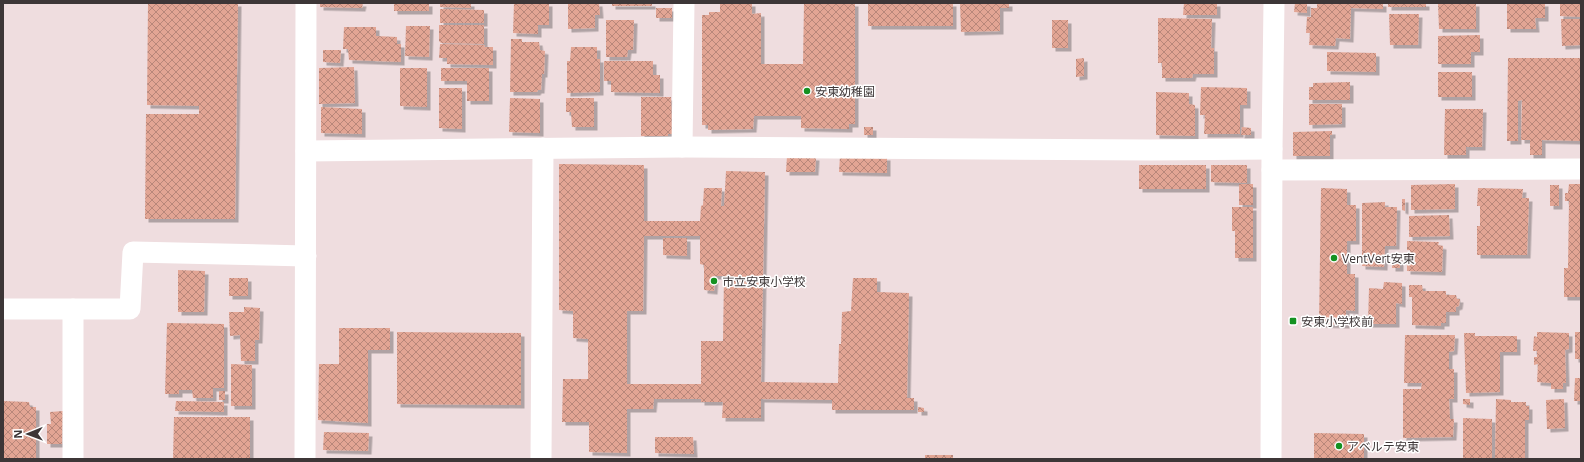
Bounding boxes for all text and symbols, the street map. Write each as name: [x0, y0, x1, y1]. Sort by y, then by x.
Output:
place label: 安東幼稚園: [815, 83, 875, 100]
marker: 安東幼稚園: [802, 86, 812, 96]
place label: VentVert安東: [1342, 250, 1415, 267]
marker: VentVert安東: [1329, 253, 1339, 263]
place label: 市立安東小学校: [722, 273, 806, 290]
marker: 市立安東小学校: [709, 276, 719, 286]
place label: 安東小学校前: [1301, 313, 1373, 330]
marker: 安東小学校前: [1288, 316, 1298, 326]
north arrow: [8, 414, 48, 454]
text: N: [10, 430, 25, 439]
place label: アベルテ安東: [1347, 438, 1419, 455]
marker: アベルテ安東: [1334, 441, 1344, 451]

